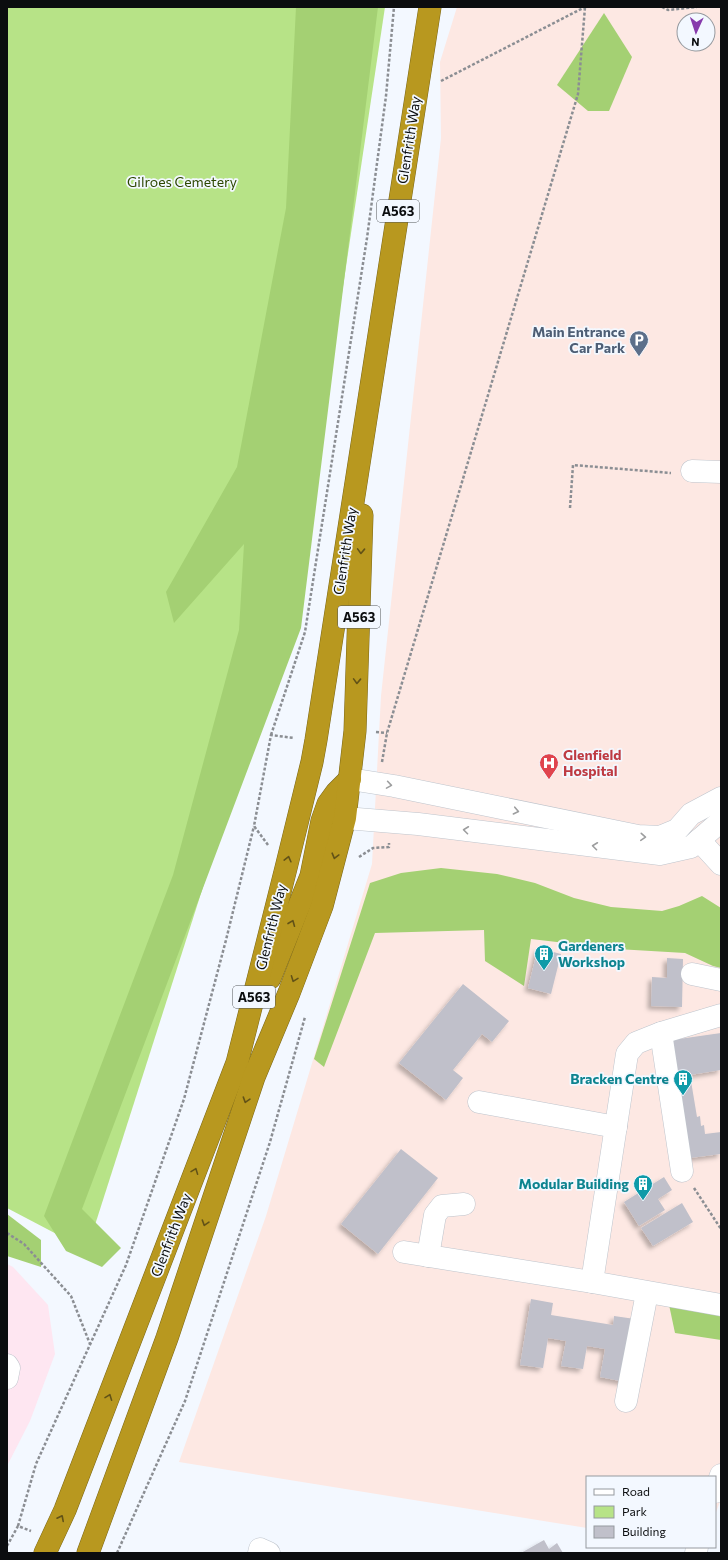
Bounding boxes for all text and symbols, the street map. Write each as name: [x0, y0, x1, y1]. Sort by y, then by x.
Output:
north arrow: [676, 12, 716, 52]
text: N: [691, 36, 700, 49]
street label: Glenfrith Way: [393, 95, 424, 185]
park label: Gilroes Cemetery: [127, 173, 237, 190]
road number: A563: [377, 200, 419, 222]
place label: Main Entrance Car Park: [532, 323, 625, 356]
parking icon: Main Entrance Car Park: [628, 329, 650, 357]
street label: Glenfrith Way: [329, 506, 360, 596]
one-way arrow: [357, 548, 365, 554]
road number: A563: [338, 606, 380, 628]
one-way arrow: [352, 678, 361, 684]
place label: Glenfield Hospital: [563, 746, 622, 779]
hospital icon: Glenfield Hospital: [538, 752, 560, 780]
one-way arrow: [386, 780, 392, 789]
one-way arrow: [513, 806, 519, 815]
one-way arrow: [463, 826, 469, 835]
one-way arrow: [640, 832, 647, 841]
one-way arrow: [592, 842, 598, 851]
one-way arrow: [331, 852, 340, 859]
one-way arrow: [284, 856, 292, 862]
street label: Glenfrith Way: [252, 882, 289, 972]
one-way arrow: [288, 919, 296, 926]
place label: Gardeners Workshop: [558, 937, 625, 970]
building icon: Gardeners Workshop: [533, 943, 555, 971]
one-way arrow: [290, 976, 298, 983]
road number: A563: [233, 986, 275, 1008]
building icon: Bracken Centre: [672, 1068, 694, 1096]
place label: Bracken Centre: [570, 1070, 669, 1087]
one-way arrow: [242, 1096, 251, 1103]
one-way arrow: [191, 1167, 199, 1174]
building icon: Modular Building: [632, 1173, 654, 1201]
place label: Modular Building: [519, 1175, 629, 1192]
street label: Glenfrith Way: [147, 1191, 194, 1279]
one-way arrow: [201, 1220, 210, 1227]
one-way arrow: [104, 1393, 112, 1400]
legend: [586, 1476, 716, 1548]
text: Road: [622, 1484, 650, 1498]
text: Park: [622, 1504, 648, 1518]
one-way arrow: [57, 1515, 64, 1522]
text: Building: [622, 1524, 666, 1538]

